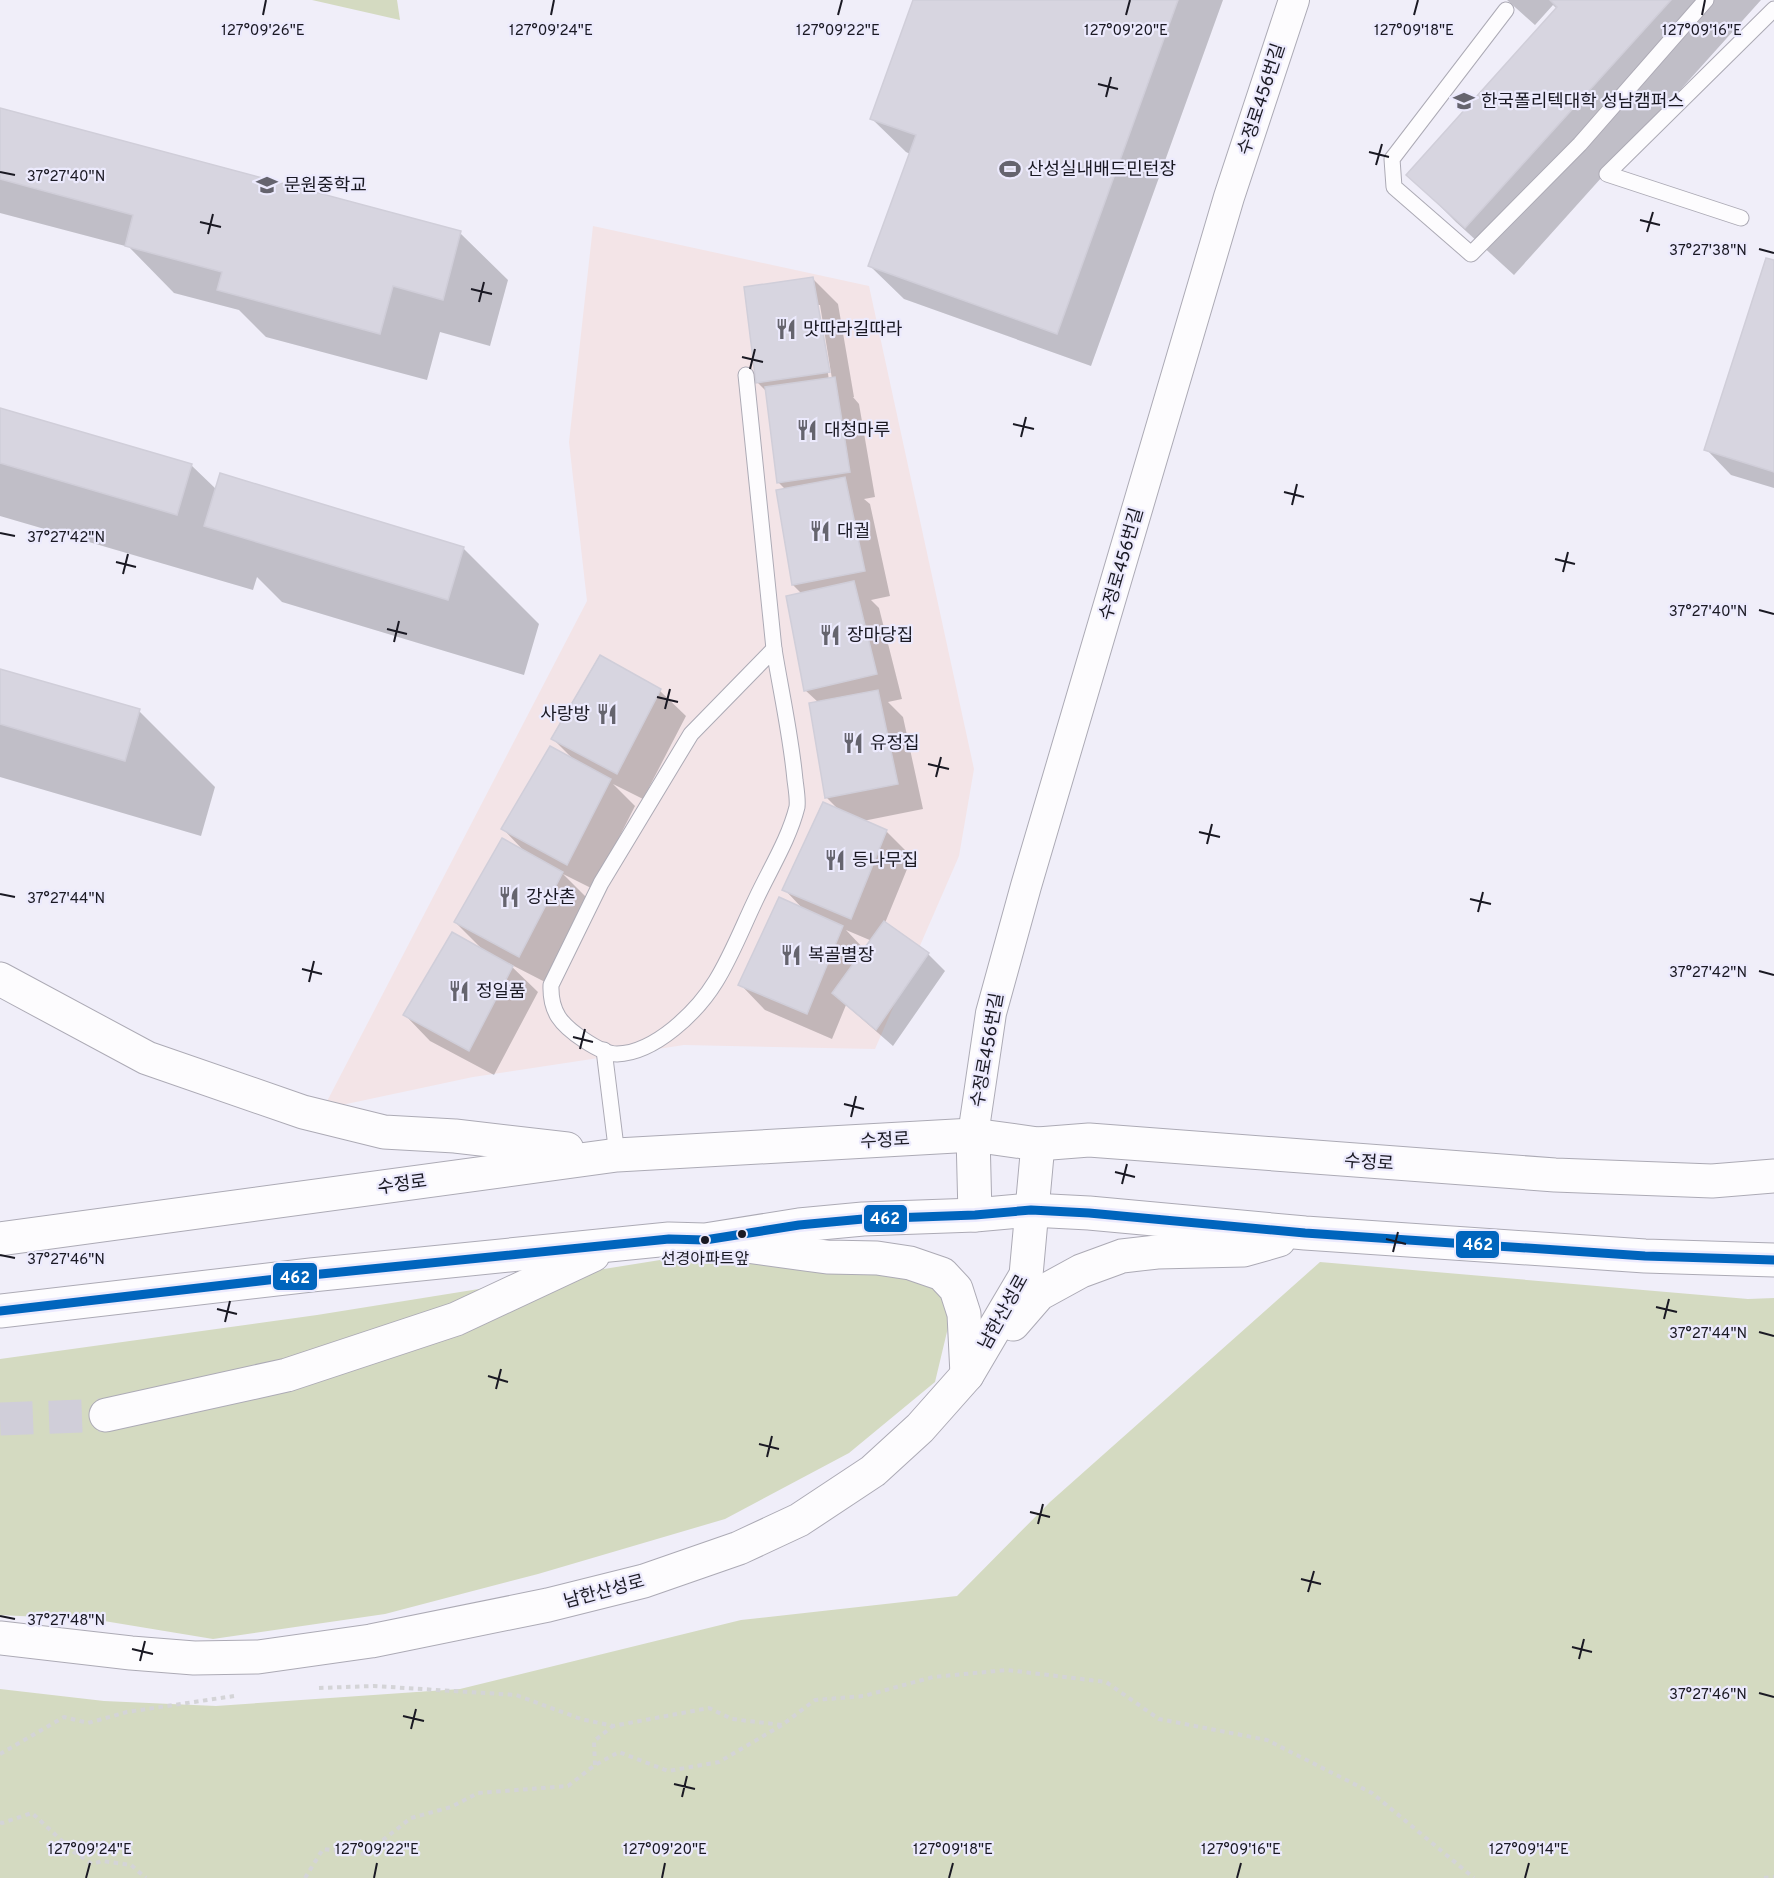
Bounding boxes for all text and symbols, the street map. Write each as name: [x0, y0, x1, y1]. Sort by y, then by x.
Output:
text: 127°09'26"E: [221, 22, 305, 41]
text: 127°09'24"E: [509, 22, 593, 41]
text: 127°09'22"E: [796, 22, 880, 41]
text: 127°09'20"E: [1084, 22, 1168, 41]
text: 127°09'18"E: [1374, 22, 1454, 41]
text: 127°09'16"E: [1662, 22, 1742, 41]
street label: 수정로456번길: [1234, 41, 1291, 158]
school or university icon: 한국폴리텍대학 성남캠퍼스: [1452, 89, 1476, 113]
place label: 한국폴리텍대학 성남캠퍼스: [1481, 91, 1684, 114]
sports icon: 산성실내배드민턴장: [998, 157, 1022, 181]
place label: 산성실내배드민턴장: [1027, 159, 1176, 182]
text: 37°27'40"N: [27, 168, 105, 187]
school or university icon: 문원중학교: [255, 173, 279, 197]
place label: 문원중학교: [284, 175, 367, 198]
text: 37°27'38"N: [1669, 242, 1747, 261]
restaurant icon: 맛따라길따라: [774, 317, 798, 341]
place label: 맛따라길따라: [803, 319, 903, 342]
restaurant icon: 대청마루: [795, 418, 819, 442]
place label: 대청마루: [824, 420, 890, 443]
street label: 수정로456번길: [1095, 506, 1149, 623]
restaurant icon: 대궐: [808, 519, 832, 543]
place label: 대궐: [837, 521, 870, 544]
text: 37°27'42"N: [27, 529, 105, 548]
text: 37°27'40"N: [1669, 603, 1747, 622]
restaurant icon: 장마당집: [818, 623, 842, 647]
place label: 장마당집: [847, 625, 913, 648]
restaurant icon: 사랑방: [595, 702, 619, 726]
place label: 사랑방: [540, 704, 590, 727]
restaurant icon: 유정집: [841, 731, 865, 755]
place label: 유정집: [870, 733, 920, 756]
restaurant icon: 등나무집: [823, 848, 847, 872]
place label: 등나무집: [852, 850, 918, 873]
restaurant icon: 강산촌: [497, 885, 521, 909]
place label: 강산촌: [526, 887, 576, 910]
text: 37°27'44"N: [27, 890, 105, 909]
restaurant icon: 복골별장: [779, 943, 803, 967]
place label: 복골별장: [808, 945, 874, 968]
text: 37°27'42"N: [1669, 964, 1747, 983]
restaurant icon: 정일품: [447, 979, 471, 1003]
place label: 정일품: [476, 981, 526, 1004]
street label: 수정로456번길: [967, 991, 1010, 1109]
street label: 수정로: [860, 1129, 910, 1154]
street label: 수정로: [1343, 1150, 1394, 1177]
street label: 수정로: [376, 1171, 428, 1200]
line badge: 462: [863, 1204, 908, 1233]
text: 462: [870, 1210, 900, 1230]
unlabelled marker: [736, 1228, 748, 1240]
line badge: 462: [1455, 1230, 1500, 1259]
marker: 선경아파트앞: [699, 1234, 711, 1246]
text: 462: [1463, 1236, 1493, 1256]
place label: 선경아파트앞: [661, 1250, 749, 1270]
text: 37°27'46"N: [27, 1251, 105, 1270]
line badge: 462: [272, 1262, 318, 1291]
text: 462: [280, 1269, 310, 1289]
street label: 남한산성로: [974, 1271, 1034, 1355]
text: 37°27'44"N: [1669, 1325, 1747, 1344]
street label: 남한산성로: [561, 1571, 647, 1614]
text: 37°27'48"N: [27, 1612, 105, 1631]
text: 37°27'46"N: [1669, 1686, 1747, 1705]
text: 127°09'24"E: [48, 1841, 132, 1860]
text: 127°09'22"E: [335, 1841, 419, 1860]
text: 127°09'20"E: [623, 1841, 707, 1860]
text: 127°09'18"E: [913, 1841, 993, 1860]
text: 127°09'16"E: [1201, 1841, 1281, 1860]
text: 127°09'14"E: [1489, 1841, 1569, 1860]

